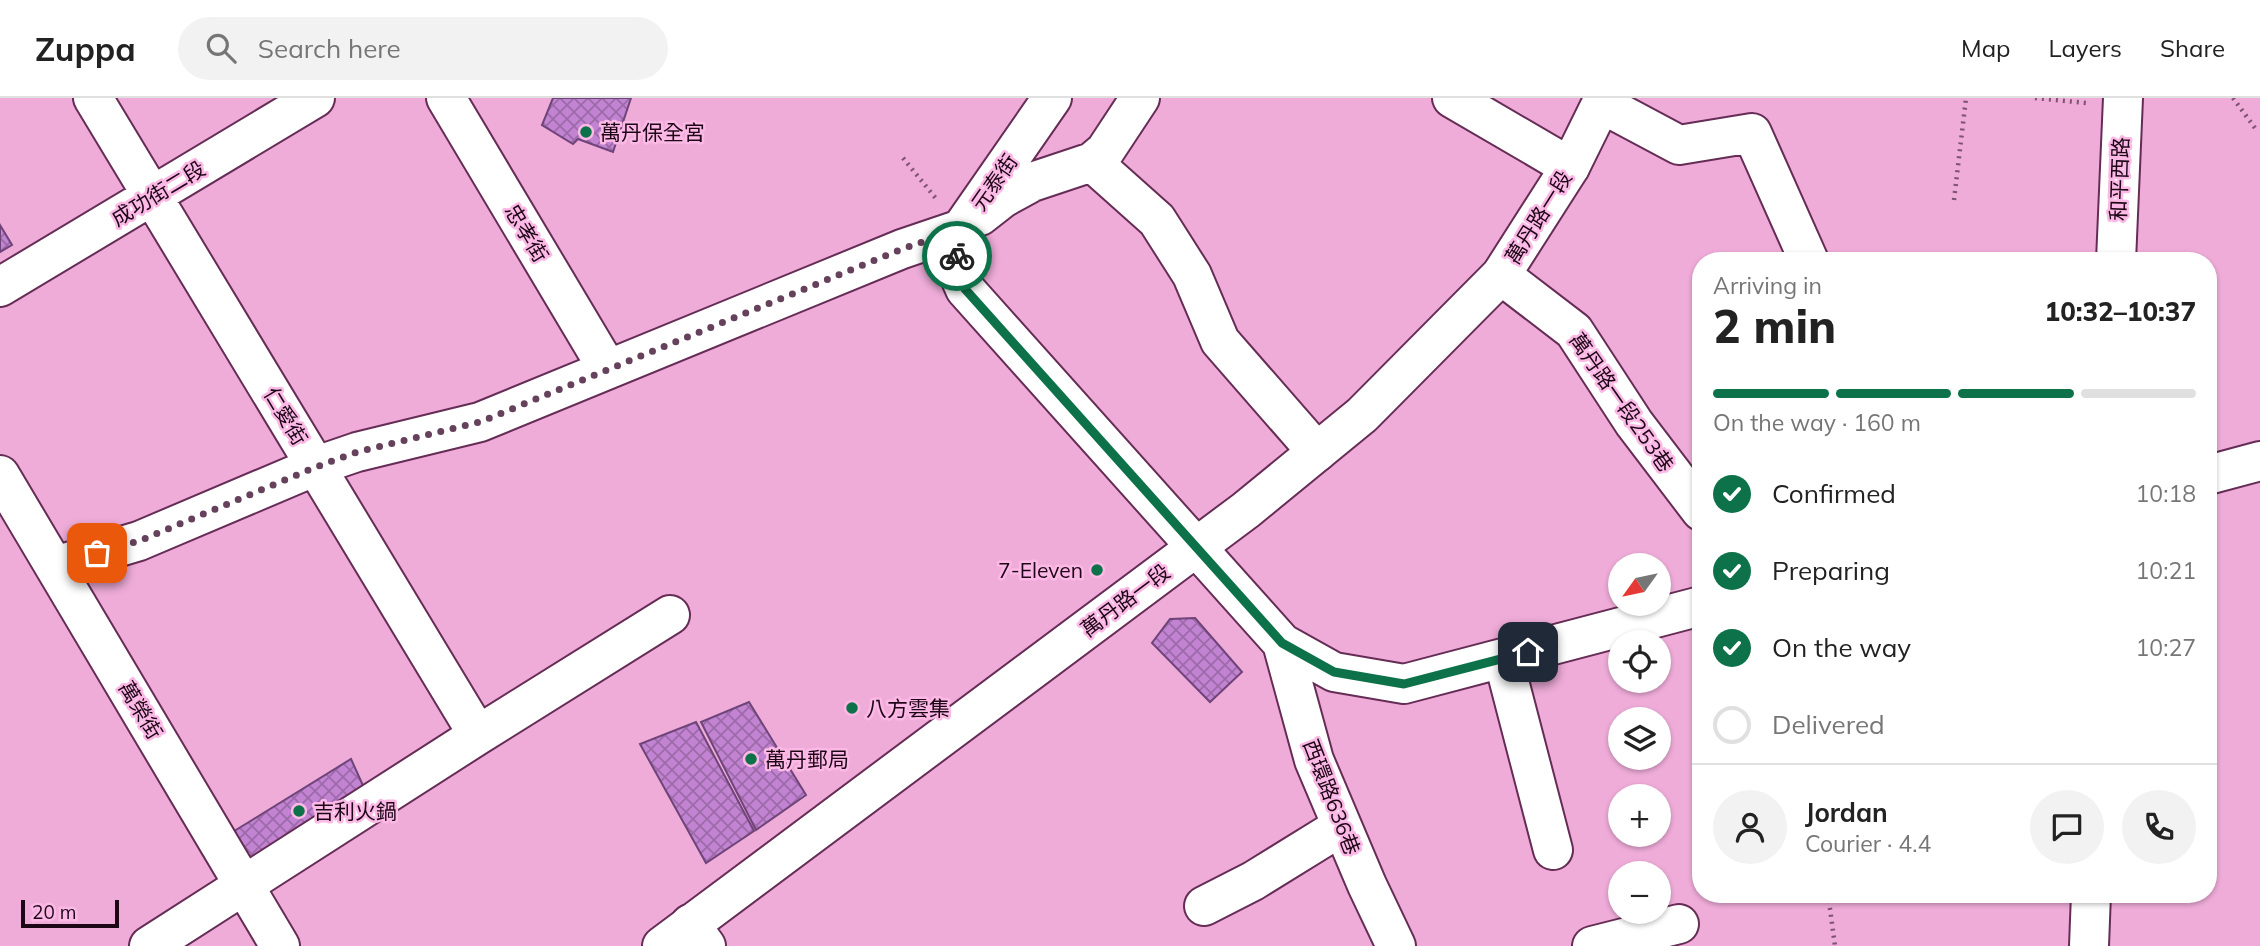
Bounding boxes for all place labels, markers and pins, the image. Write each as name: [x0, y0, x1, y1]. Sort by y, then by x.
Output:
place label: 萬丹保全宮: [600, 119, 705, 145]
marker: 萬丹保全宮: [578, 124, 594, 140]
pin: [67, 523, 127, 583]
place label: 7-Eleven: [998, 557, 1083, 583]
marker: 7-Eleven: [1089, 562, 1105, 578]
pin: [1498, 622, 1558, 682]
place label: 八方雲集: [866, 695, 950, 721]
marker: 八方雲集: [844, 700, 860, 716]
place label: 萬丹郵局: [765, 746, 849, 772]
marker: 萬丹郵局: [743, 751, 759, 767]
place label: 吉利火鍋: [313, 798, 397, 824]
marker: 吉利火鍋: [291, 803, 307, 819]

